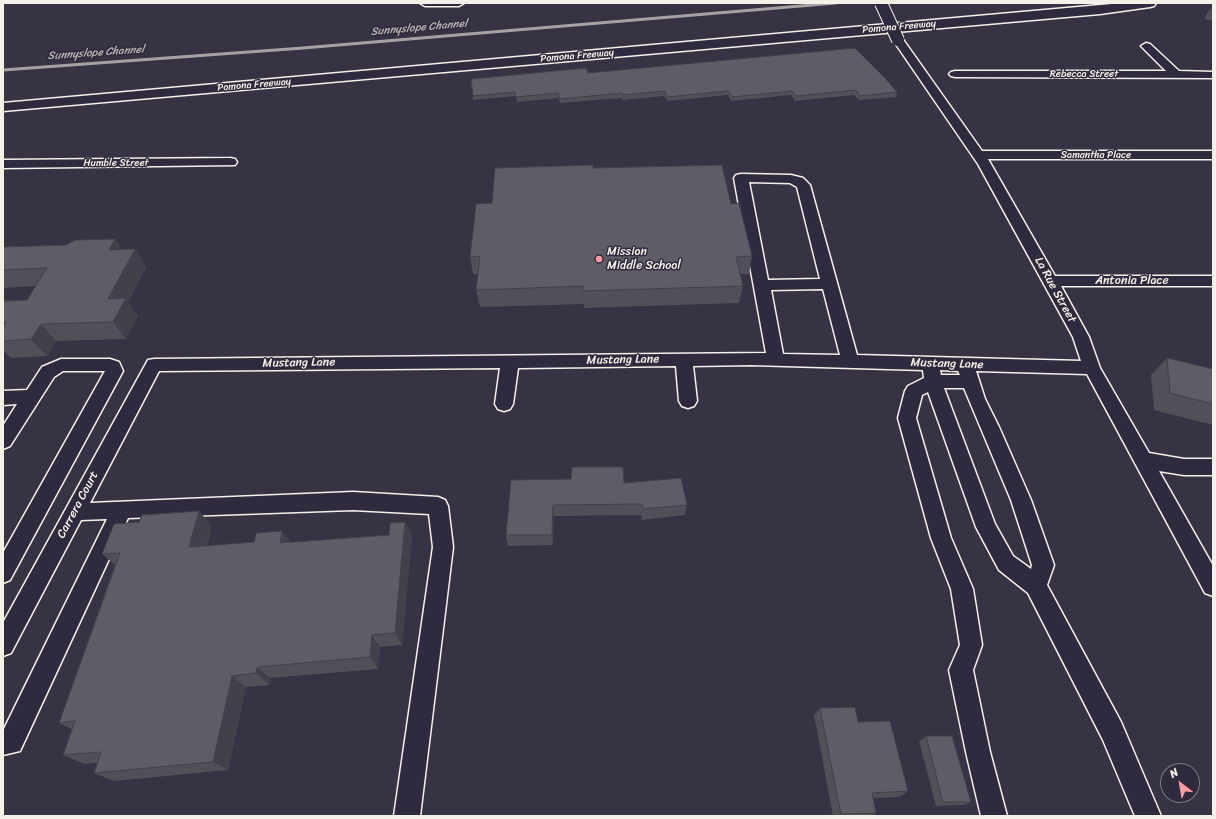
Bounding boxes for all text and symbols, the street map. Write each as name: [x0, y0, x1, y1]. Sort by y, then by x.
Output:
water label: Sunnyslope Channel: [370, 17, 468, 39]
street label: Pomona Freeway: [862, 18, 936, 36]
water label: Sunnyslope Channel: [47, 43, 145, 63]
street label: Pomona Freeway: [540, 47, 614, 65]
street label: Rebecca Street: [1050, 68, 1118, 80]
street label: Pomona Freeway: [217, 76, 291, 94]
street label: Samantha Place: [1061, 149, 1131, 161]
street label: Humble Street: [83, 157, 149, 169]
place label: Mission Middle School: [607, 245, 681, 273]
marker: Mission Middle School: [594, 254, 604, 264]
street label: La Rue Street: [1031, 255, 1079, 325]
street label: Antonia Place: [1095, 274, 1169, 288]
street label: Mustang Lane: [586, 352, 660, 368]
street label: Mustang Lane: [262, 355, 336, 371]
street label: Mustang Lane: [910, 356, 984, 372]
street label: Carrera Court: [54, 469, 102, 541]
north arrow: [1160, 763, 1200, 803]
text: N: [1166, 763, 1182, 783]

